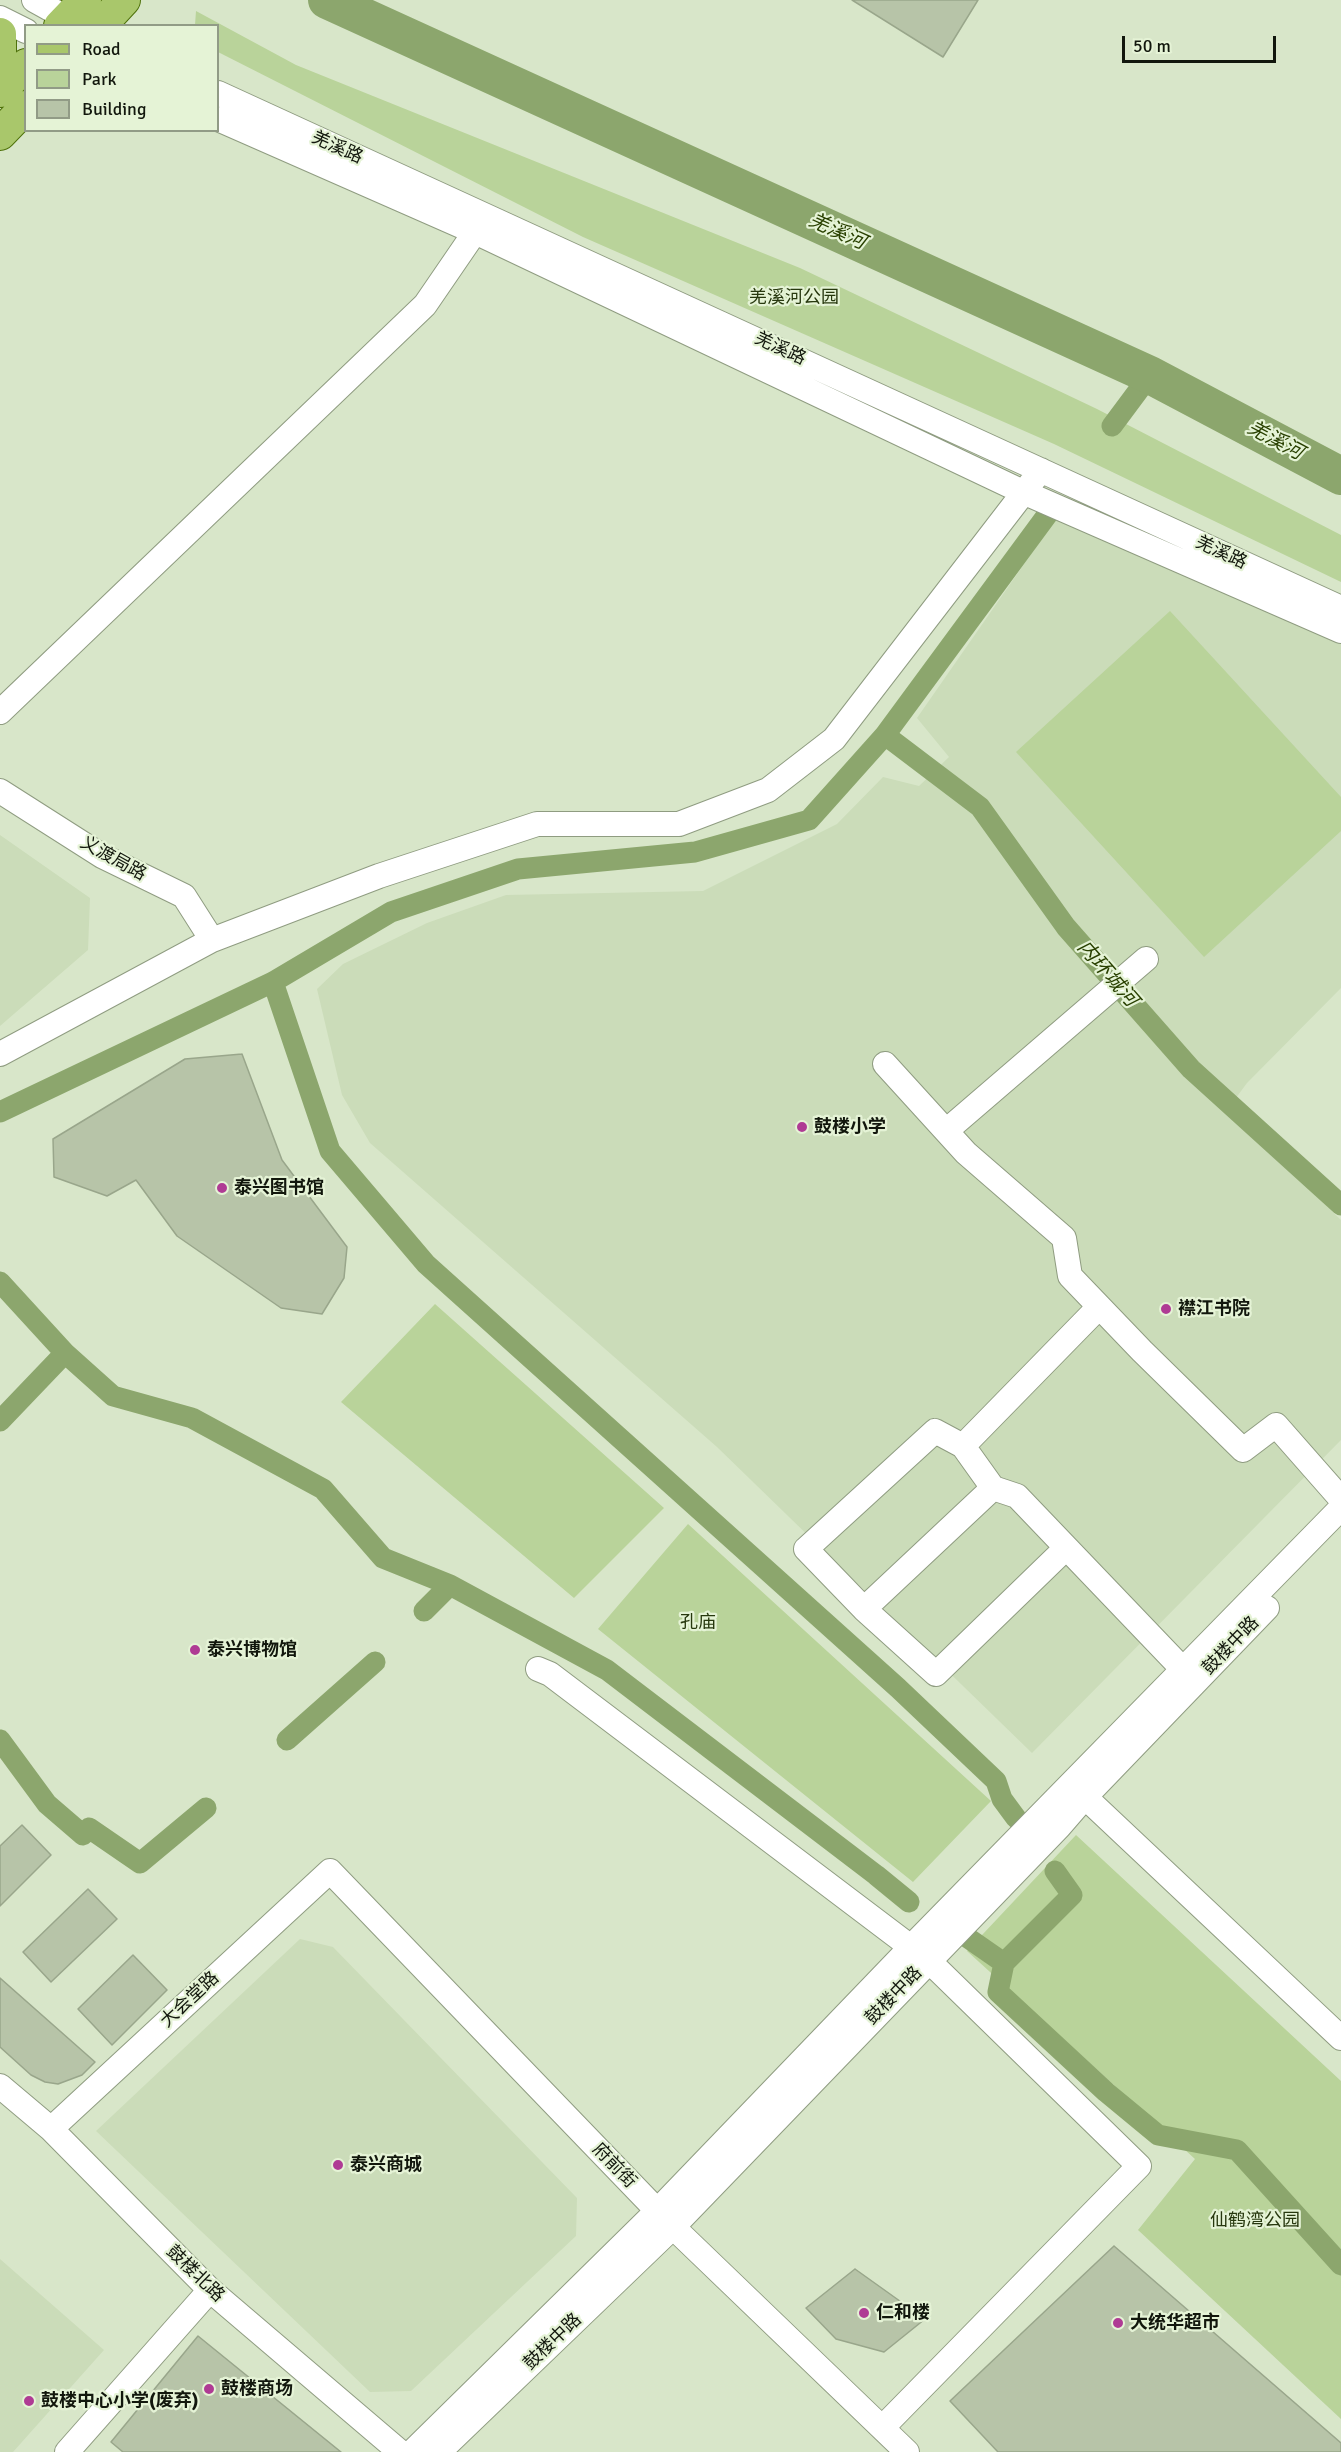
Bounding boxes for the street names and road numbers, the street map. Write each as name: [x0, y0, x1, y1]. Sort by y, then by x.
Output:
street label: 羌溪路: [308, 127, 366, 169]
street label: 羌溪路: [751, 328, 809, 370]
street label: 羌溪路: [1192, 532, 1250, 574]
street label: 义渡局路: [76, 832, 150, 886]
street label: 鼓楼中路: [1198, 1613, 1264, 1679]
street label: 鼓楼中路: [861, 1963, 927, 2029]
street label: 大会堂路: [156, 1968, 224, 2032]
street label: 府前街: [587, 2139, 641, 2193]
street label: 鼓楼北路: [162, 2241, 228, 2307]
street label: 鼓楼中路: [520, 2309, 586, 2375]

